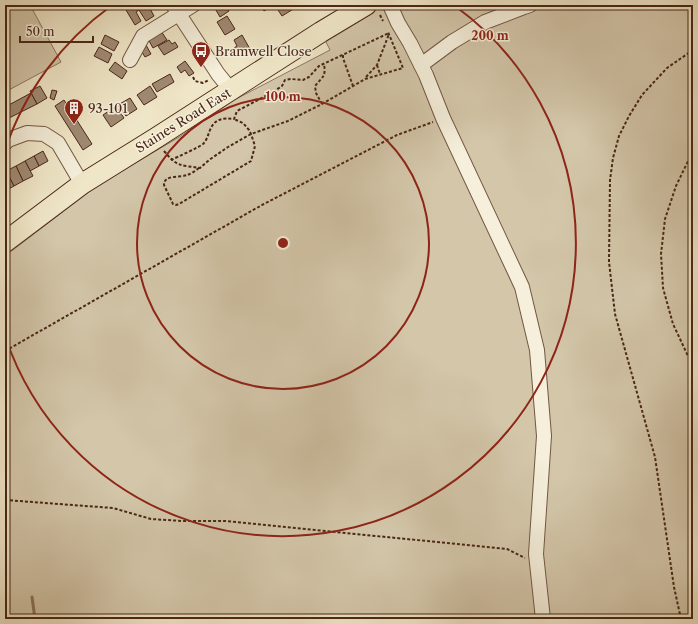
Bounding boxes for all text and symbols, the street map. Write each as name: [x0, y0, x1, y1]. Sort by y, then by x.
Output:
scale bar: [20, 18, 93, 44]
text: 50 m: [26, 24, 55, 39]
text: 200 m: [471, 28, 509, 43]
bus stop icon: Bramwell Close: [190, 40, 212, 68]
place label: Bramwell Close: [215, 43, 312, 59]
street label: Staines Road East: [132, 84, 234, 156]
text: 100 m: [265, 89, 301, 104]
building icon: 93-101: [63, 97, 85, 125]
place label: 93-101: [88, 100, 128, 116]
centre of rings: [276, 236, 290, 250]

